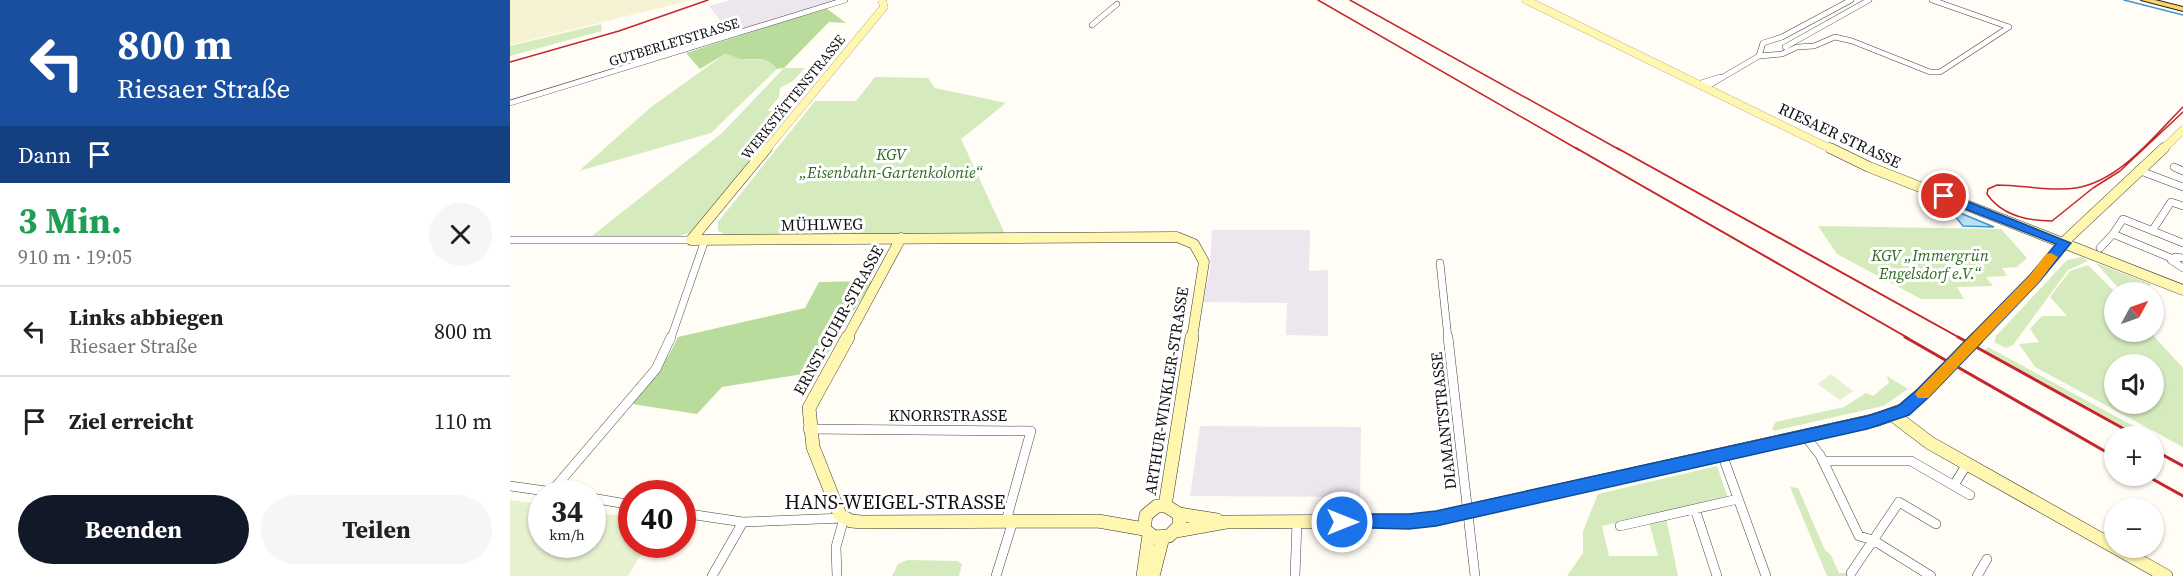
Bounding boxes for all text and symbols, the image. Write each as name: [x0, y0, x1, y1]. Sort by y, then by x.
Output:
street label: GUTBERLETSTRASSE: [606, 13, 742, 71]
text: 800 m: [117, 15, 232, 73]
icon: left: [18, 24, 96, 102]
street label: WERKSTÄTTENSTRASSE: [736, 30, 850, 164]
text: Riesaer Straße: [117, 70, 290, 107]
street label: RIESAER STRASSE: [1775, 97, 1905, 173]
icon: arrive: [83, 138, 116, 171]
text: Dann: [18, 140, 71, 170]
park label: KGV „Eisenbahn-Gartenkolonie“: [798, 143, 984, 183]
pin: [1918, 170, 1969, 221]
icon: arrive: [1927, 179, 1960, 212]
text: 3 Min.: [18, 196, 122, 245]
button: close: [429, 203, 492, 266]
street label: MÜHLWEG: [781, 212, 863, 236]
street label: ERNST-GUHR-STRASSE: [788, 241, 889, 399]
text: 910 m · 19:05: [18, 243, 132, 271]
park label: KGV „Immergrün Engelsdorf e.V.“: [1870, 244, 1989, 284]
north arrow: [2104, 282, 2164, 342]
map controls: [2104, 282, 2164, 558]
street label: ARTHUR-WINKLER-STRASSE: [1139, 285, 1193, 497]
text: Links abbiegen: [69, 302, 224, 332]
icon: left: [18, 315, 51, 348]
text: 800 m: [434, 316, 492, 346]
text: Riesaer Straße: [69, 332, 197, 360]
street label: DIAMANTSTRASSE: [1425, 351, 1461, 491]
button: sound: [2104, 354, 2164, 414]
street label: KNORRSTRASSE: [889, 404, 1008, 426]
icon: arrive: [18, 405, 51, 438]
text: Ziel erreicht: [69, 406, 193, 436]
text: 110 m: [434, 406, 492, 436]
button: +: [2104, 426, 2164, 486]
speed limit sign: 40: [618, 480, 696, 558]
street label: HANS-WEIGEL-STRASSE: [784, 488, 1006, 516]
position arrow: [1310, 490, 1374, 554]
text: 34: [551, 491, 583, 532]
button: Beenden: [18, 495, 249, 564]
button: Teilen: [261, 495, 492, 564]
button: −: [2104, 498, 2164, 558]
text: km/h: [549, 524, 585, 545]

